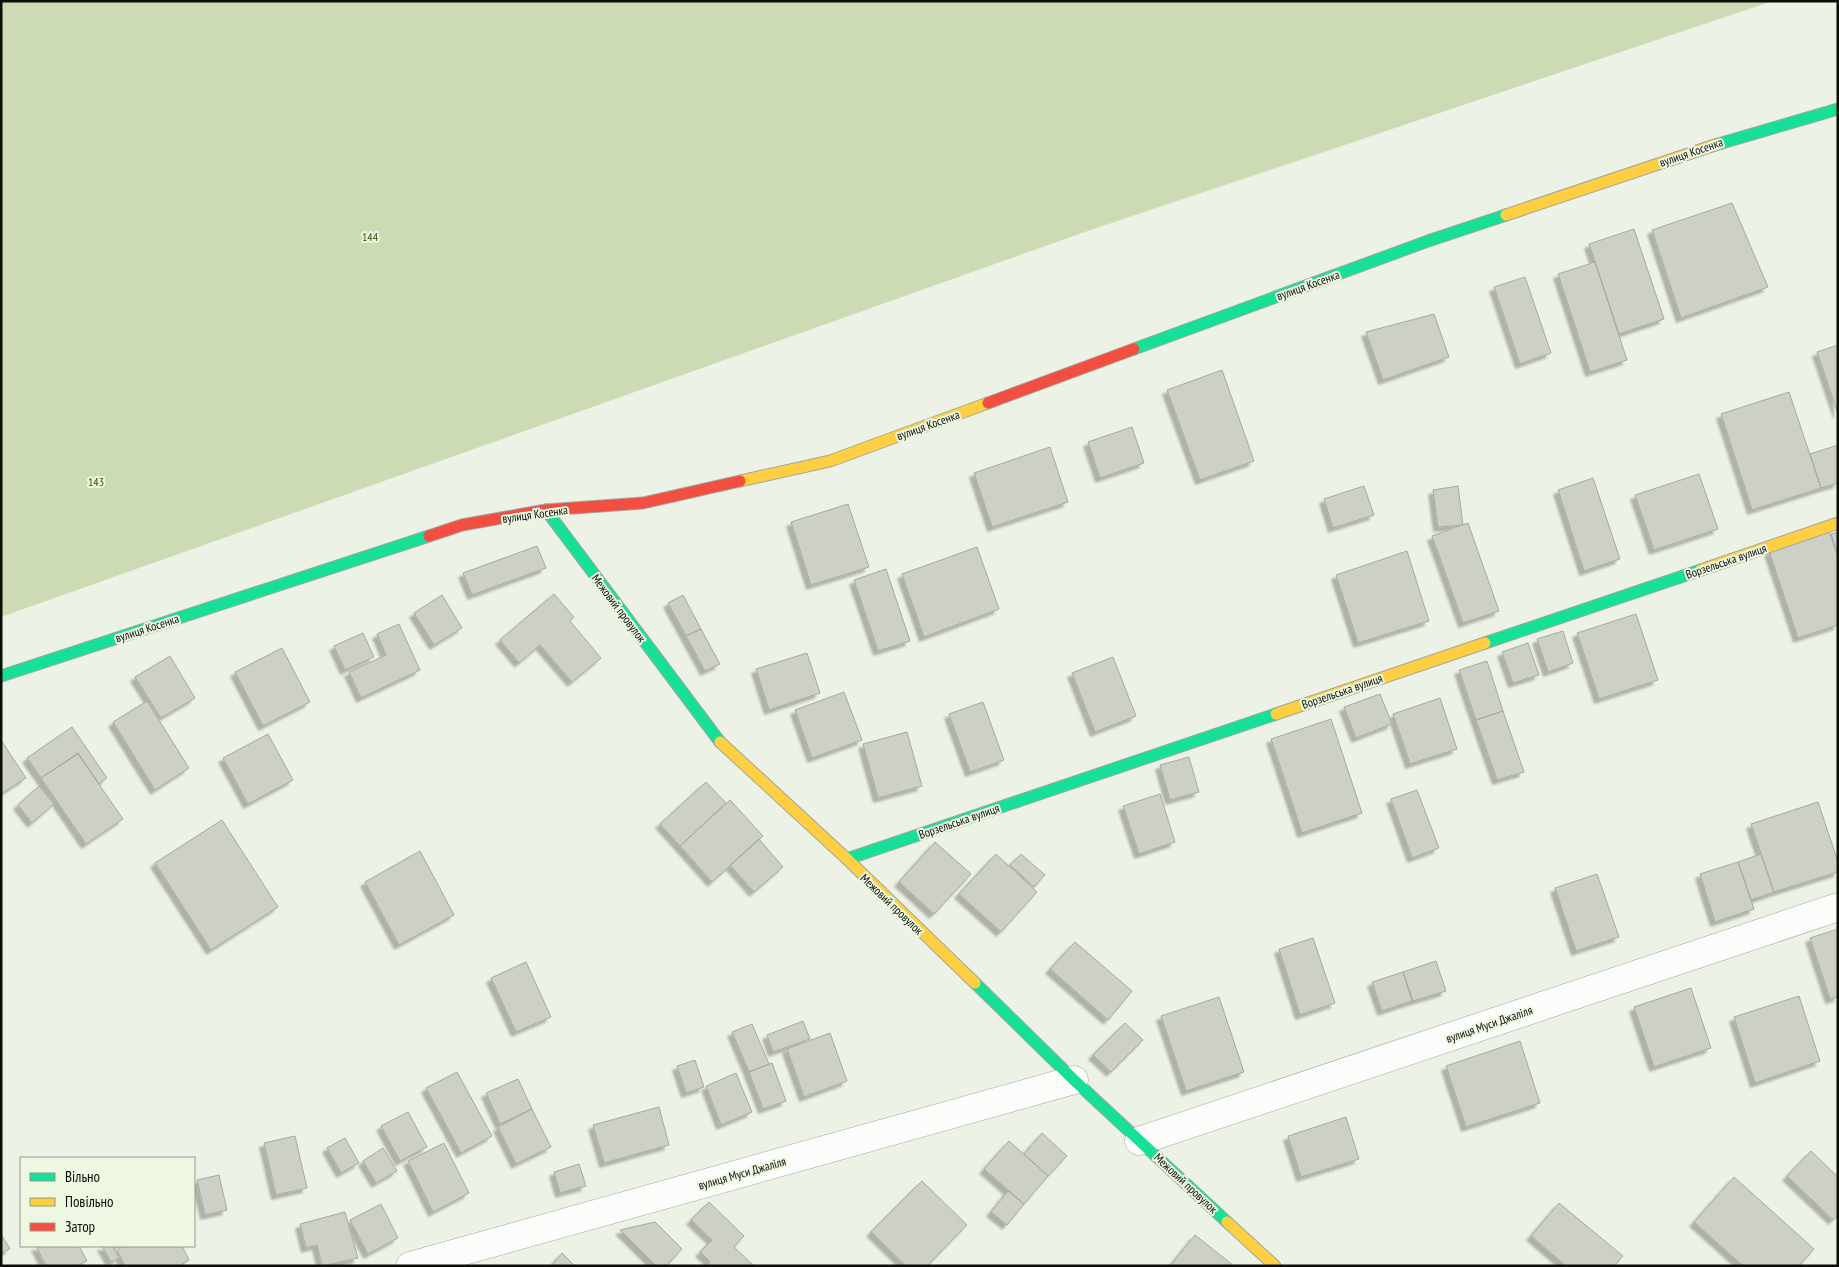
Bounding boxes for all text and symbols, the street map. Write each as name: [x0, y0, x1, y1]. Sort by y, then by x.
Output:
street label: вулиця Косенка: [1657, 134, 1725, 170]
park label: 144: [362, 229, 379, 244]
street label: вулиця Косенка: [1274, 267, 1342, 303]
street label: вулиця Косенка: [894, 407, 962, 443]
park label: 143: [88, 474, 104, 489]
street label: вулиця Косенка: [501, 502, 569, 526]
street label: Ворзельська вулиця: [1684, 540, 1769, 582]
street label: Межовий провулок: [588, 571, 650, 645]
street label: вулиця Косенка: [113, 611, 181, 645]
street label: Ворзельська вулиця: [1300, 670, 1385, 712]
street label: Ворзельська вулиця: [917, 800, 1002, 842]
street label: Межовий провулок: [857, 870, 927, 938]
street label: вулиця Муси Джаліля: [1444, 1002, 1535, 1046]
street label: Межовий провулок: [1151, 1150, 1221, 1217]
street label: вулиця Муси Джаліля: [696, 1153, 788, 1193]
legend: [20, 1157, 195, 1247]
text: Вільно: [65, 1167, 100, 1186]
text: Повільно: [65, 1192, 113, 1211]
text: Затор: [65, 1217, 95, 1236]

